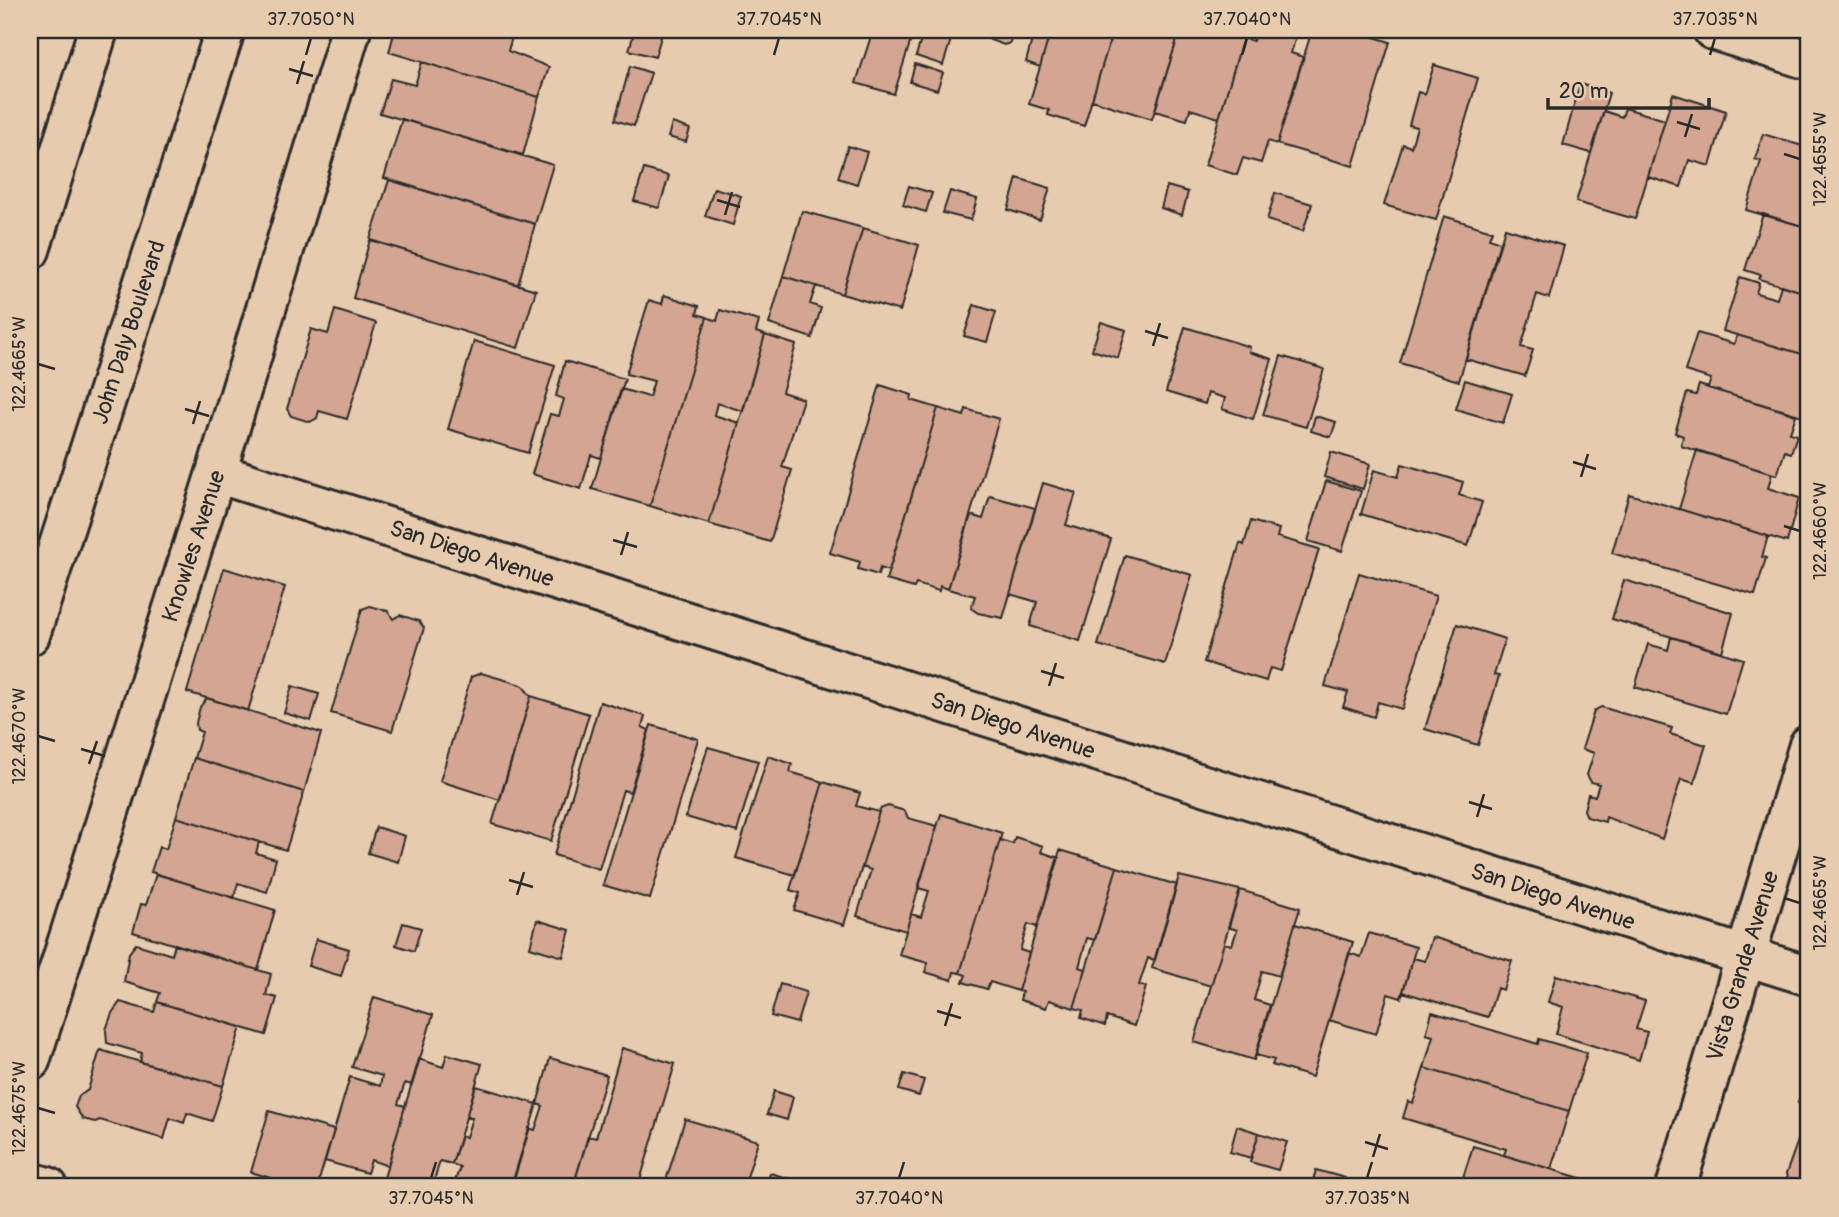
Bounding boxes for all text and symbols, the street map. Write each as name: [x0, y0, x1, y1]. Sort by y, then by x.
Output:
text: 37.7050°N: [267, 8, 355, 31]
text: 37.7045°N: [736, 8, 822, 31]
text: 37.7040°N: [1203, 8, 1291, 31]
text: 37.7035°N: [1672, 8, 1758, 31]
scale bar: [1548, 66, 1710, 110]
text: 20 m: [1559, 78, 1608, 105]
text: 122.4655°W: [1809, 112, 1832, 206]
street label: John Daly Boulevard: [85, 237, 172, 428]
text: 122.4665°W: [8, 316, 31, 412]
street label: Knowles Avenue: [155, 466, 232, 626]
text: 122.4660°W: [1809, 482, 1832, 580]
street label: San Diego Avenue: [386, 513, 558, 594]
street label: San Diego Avenue: [927, 685, 1099, 766]
text: 122.4670°W: [8, 688, 31, 784]
text: 122.4665°W: [1809, 855, 1832, 951]
street label: San Diego Avenue: [1467, 856, 1639, 937]
street label: Vista Grande Avenue: [1700, 867, 1786, 1065]
text: 122.4675°W: [8, 1061, 31, 1155]
text: 37.7045°N: [388, 1187, 474, 1210]
text: 37.7040°N: [855, 1187, 943, 1210]
text: 37.7035°N: [1324, 1187, 1410, 1210]

